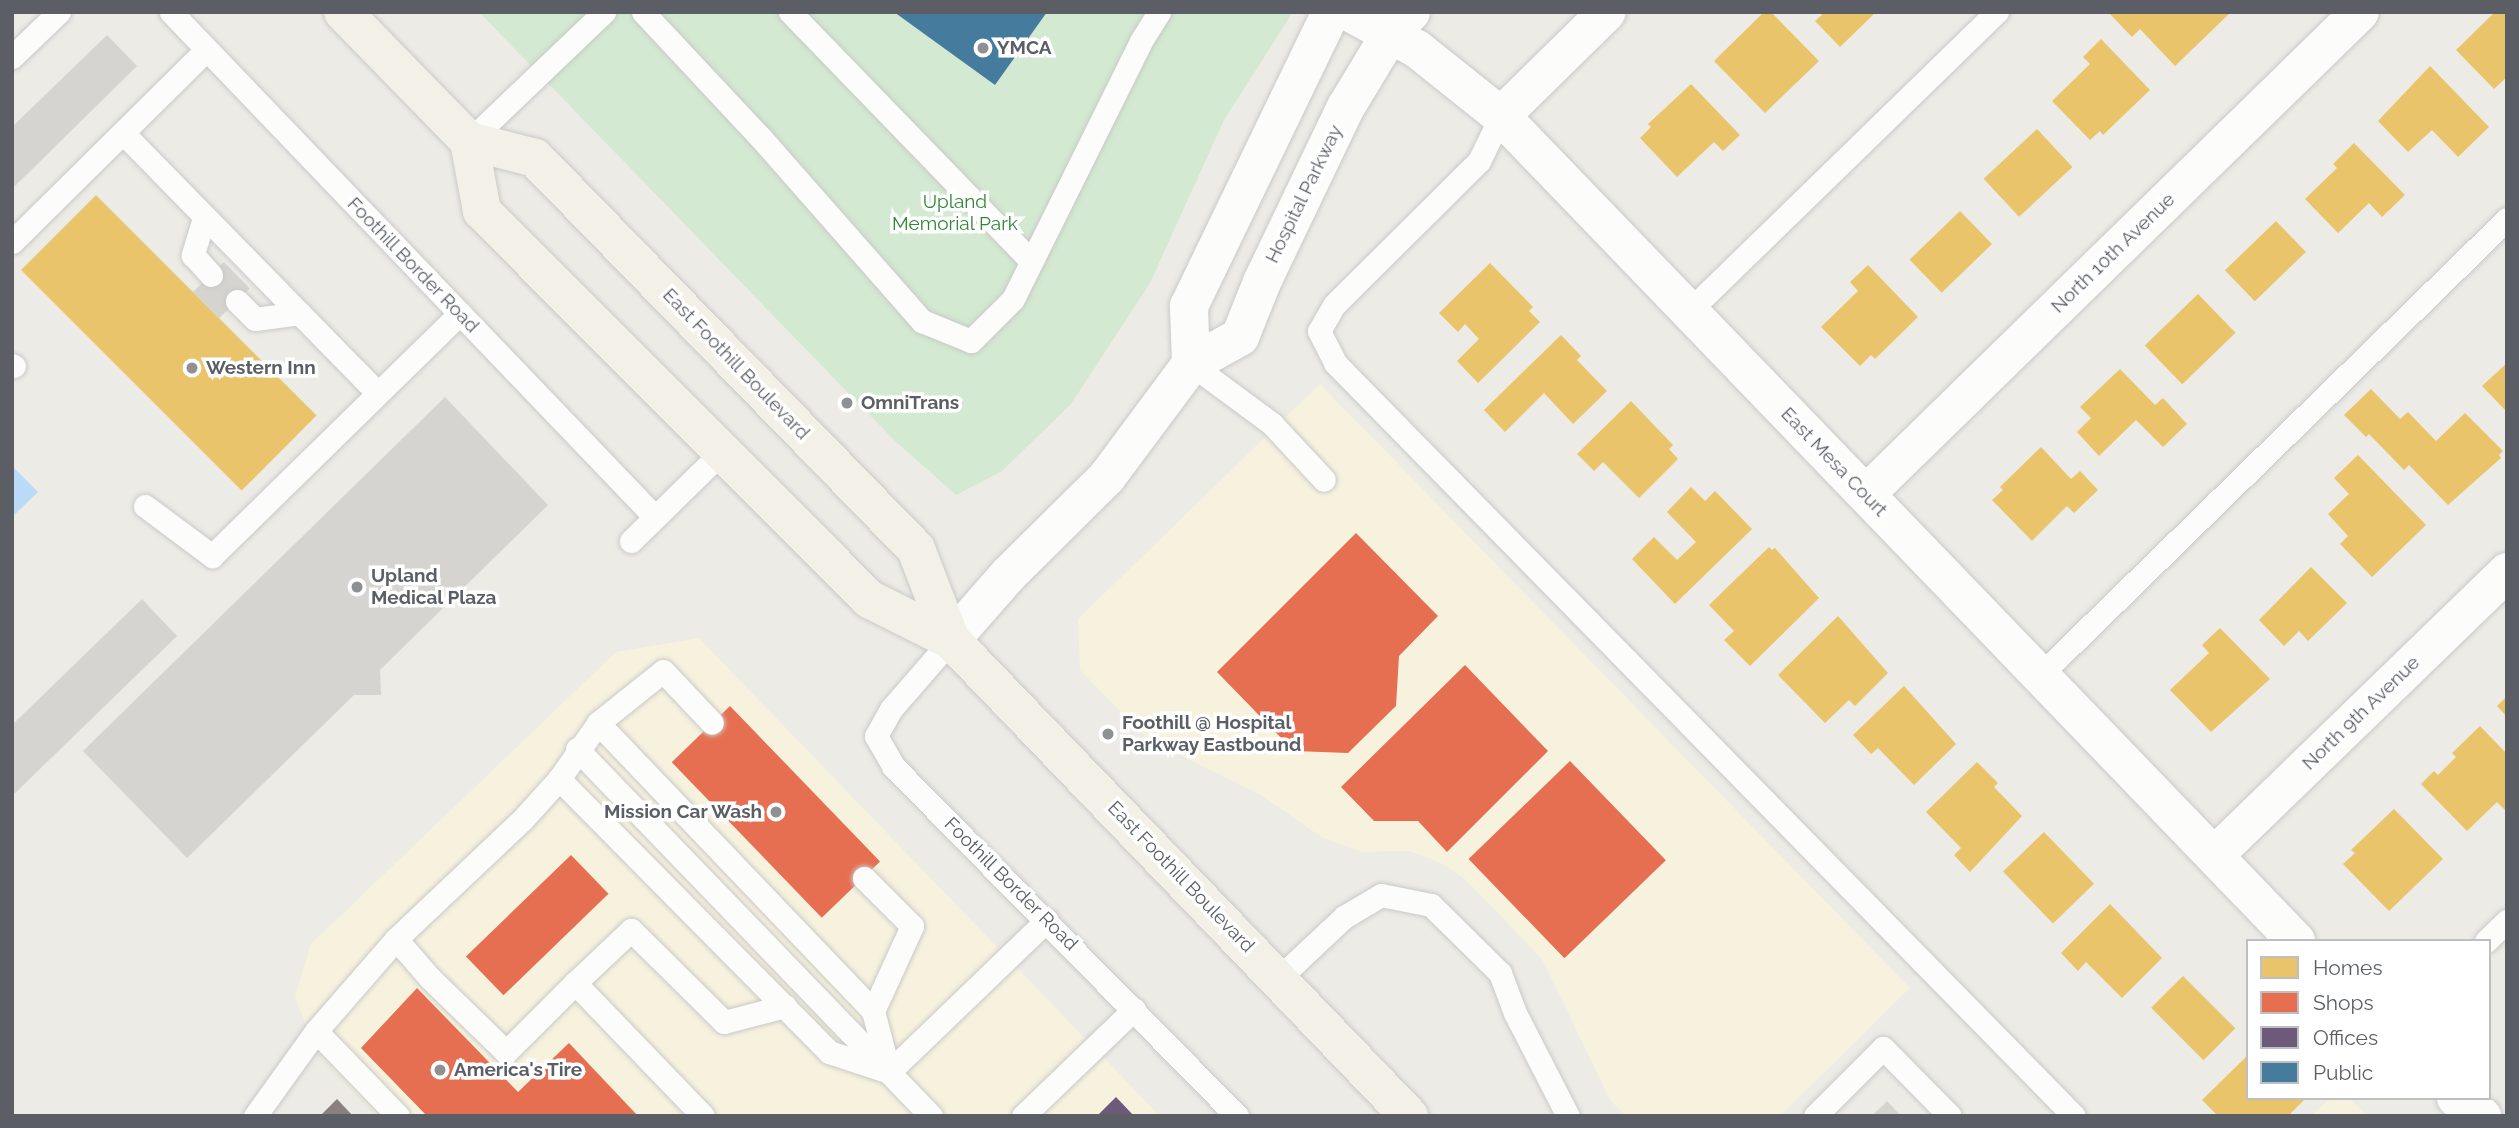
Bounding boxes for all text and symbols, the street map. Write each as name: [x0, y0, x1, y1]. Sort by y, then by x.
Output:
place label: YMCA: [997, 37, 1052, 59]
marker: YMCA: [975, 40, 991, 56]
street label: Hospital Parkway: [1261, 121, 1347, 267]
street label: North 10th Avenue: [2046, 188, 2180, 318]
park label: Upland Memorial Park: [892, 191, 1018, 235]
street label: Foothill Border Road: [342, 192, 484, 338]
street label: East Foothill Boulevard: [658, 283, 814, 445]
place label: Western Inn: [206, 357, 316, 379]
marker: Western Inn: [184, 360, 200, 376]
place label: OmniTrans: [861, 392, 959, 414]
marker: OmniTrans: [839, 395, 855, 411]
street label: East Mesa Court: [1776, 403, 1892, 521]
place label: Upland Medical Plaza: [371, 565, 497, 609]
marker: Upland Medical Plaza: [349, 579, 365, 595]
street label: North 9th Avenue: [2297, 651, 2425, 775]
place label: Foothill @ Hospital Parkway Eastbound: [1122, 712, 1302, 756]
marker: Foothill @ Hospital Parkway Eastbound: [1100, 726, 1116, 742]
street label: East Foothill Boulevard: [1103, 796, 1259, 958]
place label: Mission Car Wash: [603, 801, 762, 823]
marker: Mission Car Wash: [768, 804, 784, 820]
street label: Foothill Border Road: [939, 812, 1083, 956]
legend: [2246, 939, 2491, 1100]
text: Homes: [2313, 955, 2383, 980]
text: Shops: [2313, 990, 2374, 1015]
text: Offices: [2313, 1025, 2378, 1050]
place label: America's Tire: [454, 1059, 583, 1081]
text: Public: [2313, 1060, 2373, 1085]
marker: America's Tire: [432, 1062, 448, 1078]

